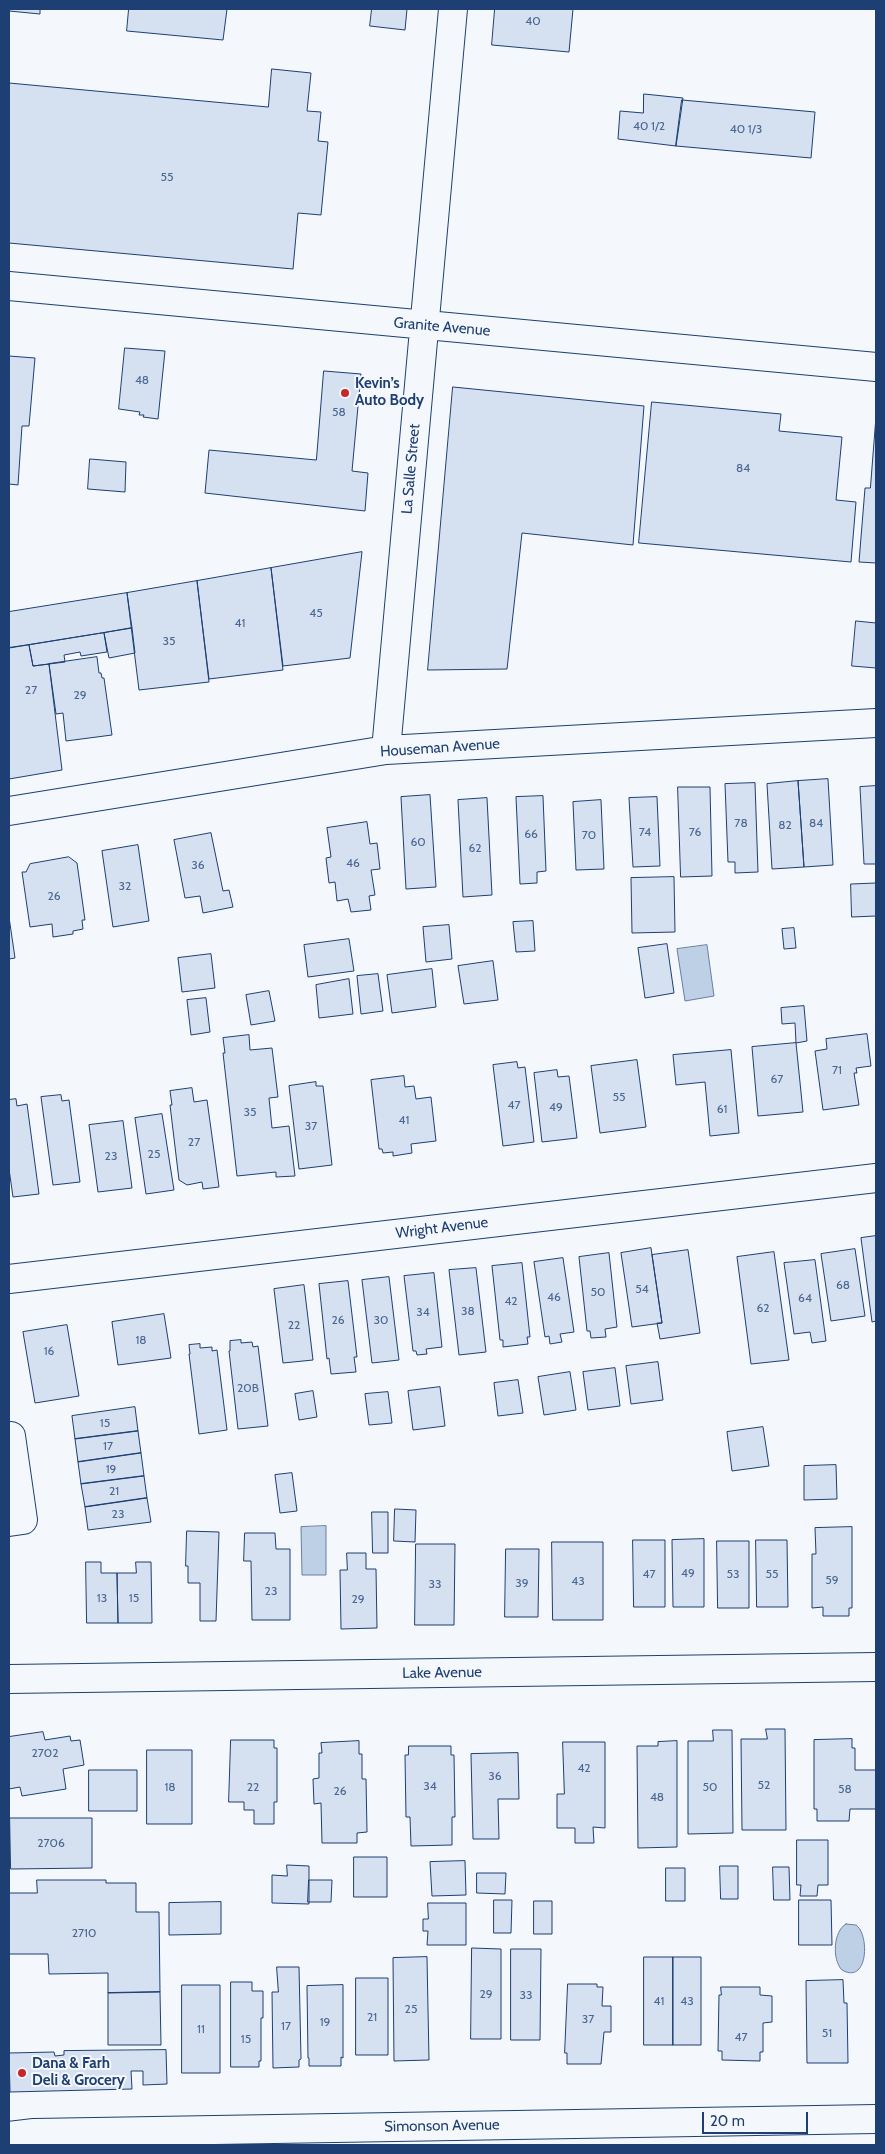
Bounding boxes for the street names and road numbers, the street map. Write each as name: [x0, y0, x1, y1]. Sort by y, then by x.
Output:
street label: Granite Avenue: [393, 314, 491, 340]
street label: La Salle Street: [398, 423, 424, 515]
street label: Houseman Avenue: [379, 735, 501, 761]
street label: Wright Avenue: [395, 1213, 489, 1243]
street label: Lake Avenue: [402, 1663, 482, 1683]
street label: Simonson Avenue: [384, 2116, 500, 2136]

